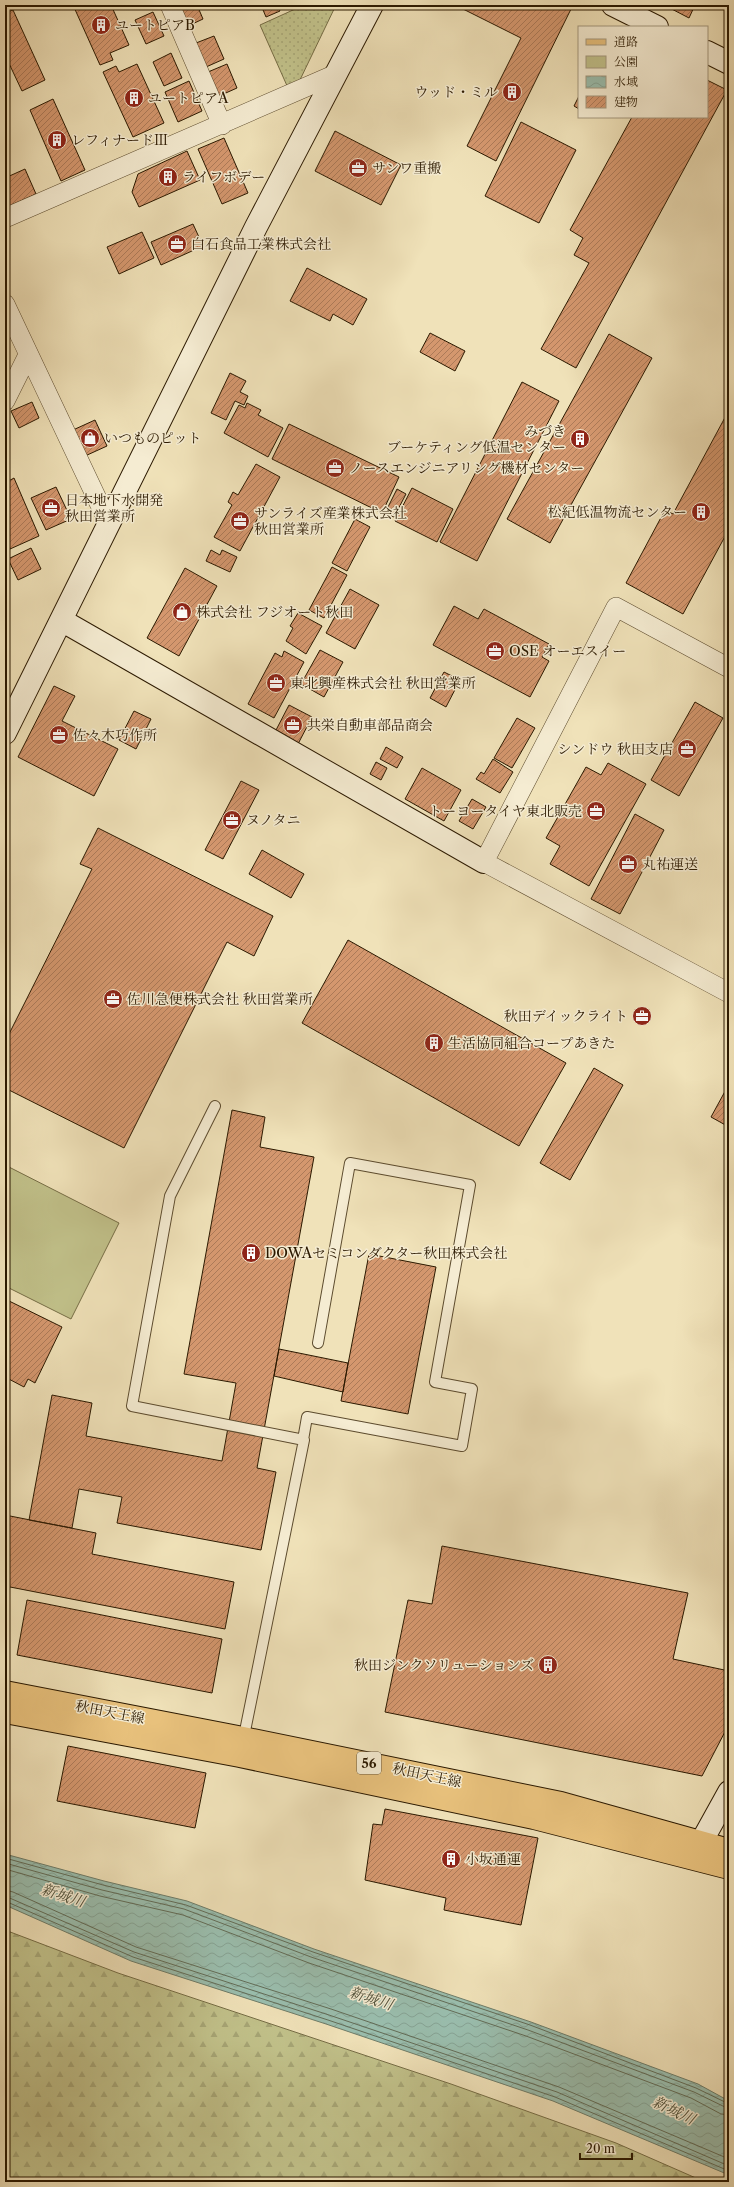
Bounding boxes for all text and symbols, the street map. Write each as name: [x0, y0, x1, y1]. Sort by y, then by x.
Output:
building icon: ユートピアB: [90, 14, 112, 36]
place label: ユートピアB: [115, 16, 195, 34]
legend: [578, 26, 708, 118]
text: 道路: [614, 34, 638, 49]
text: 公園: [614, 54, 638, 69]
text: 水域: [614, 74, 638, 89]
building icon: ウッド・ミル: [501, 81, 523, 103]
place label: ウッド・ミル: [414, 83, 498, 101]
building icon: ユートピアA: [123, 87, 145, 109]
place label: ユートピアA: [148, 89, 229, 107]
text: 建物: [614, 94, 638, 109]
building icon: レフィナードⅢ: [46, 129, 68, 151]
place label: レフィナードⅢ: [71, 131, 168, 149]
office icon: サンワ重搬: [347, 157, 369, 179]
place label: サンワ重搬: [372, 159, 441, 177]
building icon: ライフボデー: [157, 166, 179, 188]
place label: ライフボデー: [182, 168, 265, 186]
office icon: 白石食品工業株式会社: [166, 233, 188, 255]
place label: 白石食品工業株式会社: [191, 235, 331, 253]
place label: みづき ブーケティング低温センター: [387, 422, 566, 456]
shop icon: いつものピット: [79, 427, 101, 449]
building icon: みづき ブーケティング低温センター: [569, 428, 591, 450]
place label: いつものピット: [104, 429, 201, 447]
office icon: ノースエンジニアリング機材センター: [324, 457, 346, 479]
place label: ノースエンジニアリング機材センター: [349, 459, 584, 477]
place label: 日本地下水開発 秋田営業所: [65, 491, 163, 525]
office icon: 日本地下水開発 秋田営業所: [40, 497, 62, 519]
building icon: 松紀低温物流センター: [690, 501, 712, 523]
place label: 松紀低温物流センター: [548, 503, 687, 521]
place label: サンライズ産業株式会社 秋田営業所: [254, 504, 407, 538]
office icon: サンライズ産業株式会社 秋田営業所: [229, 510, 251, 532]
shop icon: 株式会社 フジオート秋田: [171, 601, 193, 623]
place label: 株式会社 フジオート秋田: [196, 603, 353, 621]
office icon: OSE オーエスイー: [484, 640, 506, 662]
place label: OSE オーエスイー: [509, 642, 626, 660]
office icon: 東北興産株式会社 秋田営業所: [265, 672, 287, 694]
place label: 東北興産株式会社 秋田営業所: [290, 674, 476, 692]
office icon: 共栄自動車部品商会: [282, 714, 304, 736]
place label: 共栄自動車部品商会: [307, 716, 433, 734]
office icon: 佐々木巧作所: [48, 724, 70, 746]
place label: 佐々木巧作所: [73, 726, 157, 744]
office icon: シンドウ 秋田支店: [676, 738, 698, 760]
place label: シンドウ 秋田支店: [558, 740, 673, 758]
office icon: トーヨータイヤ東北販売: [585, 800, 607, 822]
place label: トーヨータイヤ東北販売: [428, 802, 582, 820]
office icon: ヌノタニ: [221, 809, 243, 831]
place label: ヌノタニ: [246, 811, 301, 829]
office icon: 丸祐運送: [617, 853, 639, 875]
place label: 丸祐運送: [642, 855, 698, 873]
office icon: 佐川急便株式会社 秋田営業所: [102, 988, 124, 1010]
place label: 佐川急便株式会社 秋田営業所: [127, 990, 313, 1008]
office icon: 秋田デイックライト: [631, 1005, 653, 1027]
place label: 秋田デイックライト: [504, 1007, 628, 1025]
building icon: 生活協同組合コープあきた: [423, 1032, 445, 1054]
place label: 生活協同組合コープあきた: [448, 1034, 615, 1052]
building icon: DOWAセミコンダクター秋田株式会社: [240, 1242, 262, 1264]
place label: DOWAセミコンダクター秋田株式会社: [265, 1244, 507, 1262]
building icon: 秋田ジンクソリューションズ: [537, 1654, 559, 1676]
place label: 秋田ジンクソリューションズ: [354, 1656, 534, 1674]
street label: 秋田天王線: [74, 1696, 146, 1728]
road number: 56: [357, 1752, 381, 1774]
street label: 秋田天王線: [391, 1759, 463, 1791]
building icon: 小坂通運: [440, 1848, 462, 1870]
place label: 小坂通運: [465, 1850, 521, 1868]
water label: 新城川: [39, 1879, 89, 1912]
water label: 新城川: [347, 1982, 397, 2015]
water label: 新城川: [650, 2092, 700, 2129]
scale bar: [580, 2135, 632, 2161]
text: 20 m: [586, 2141, 615, 2156]

